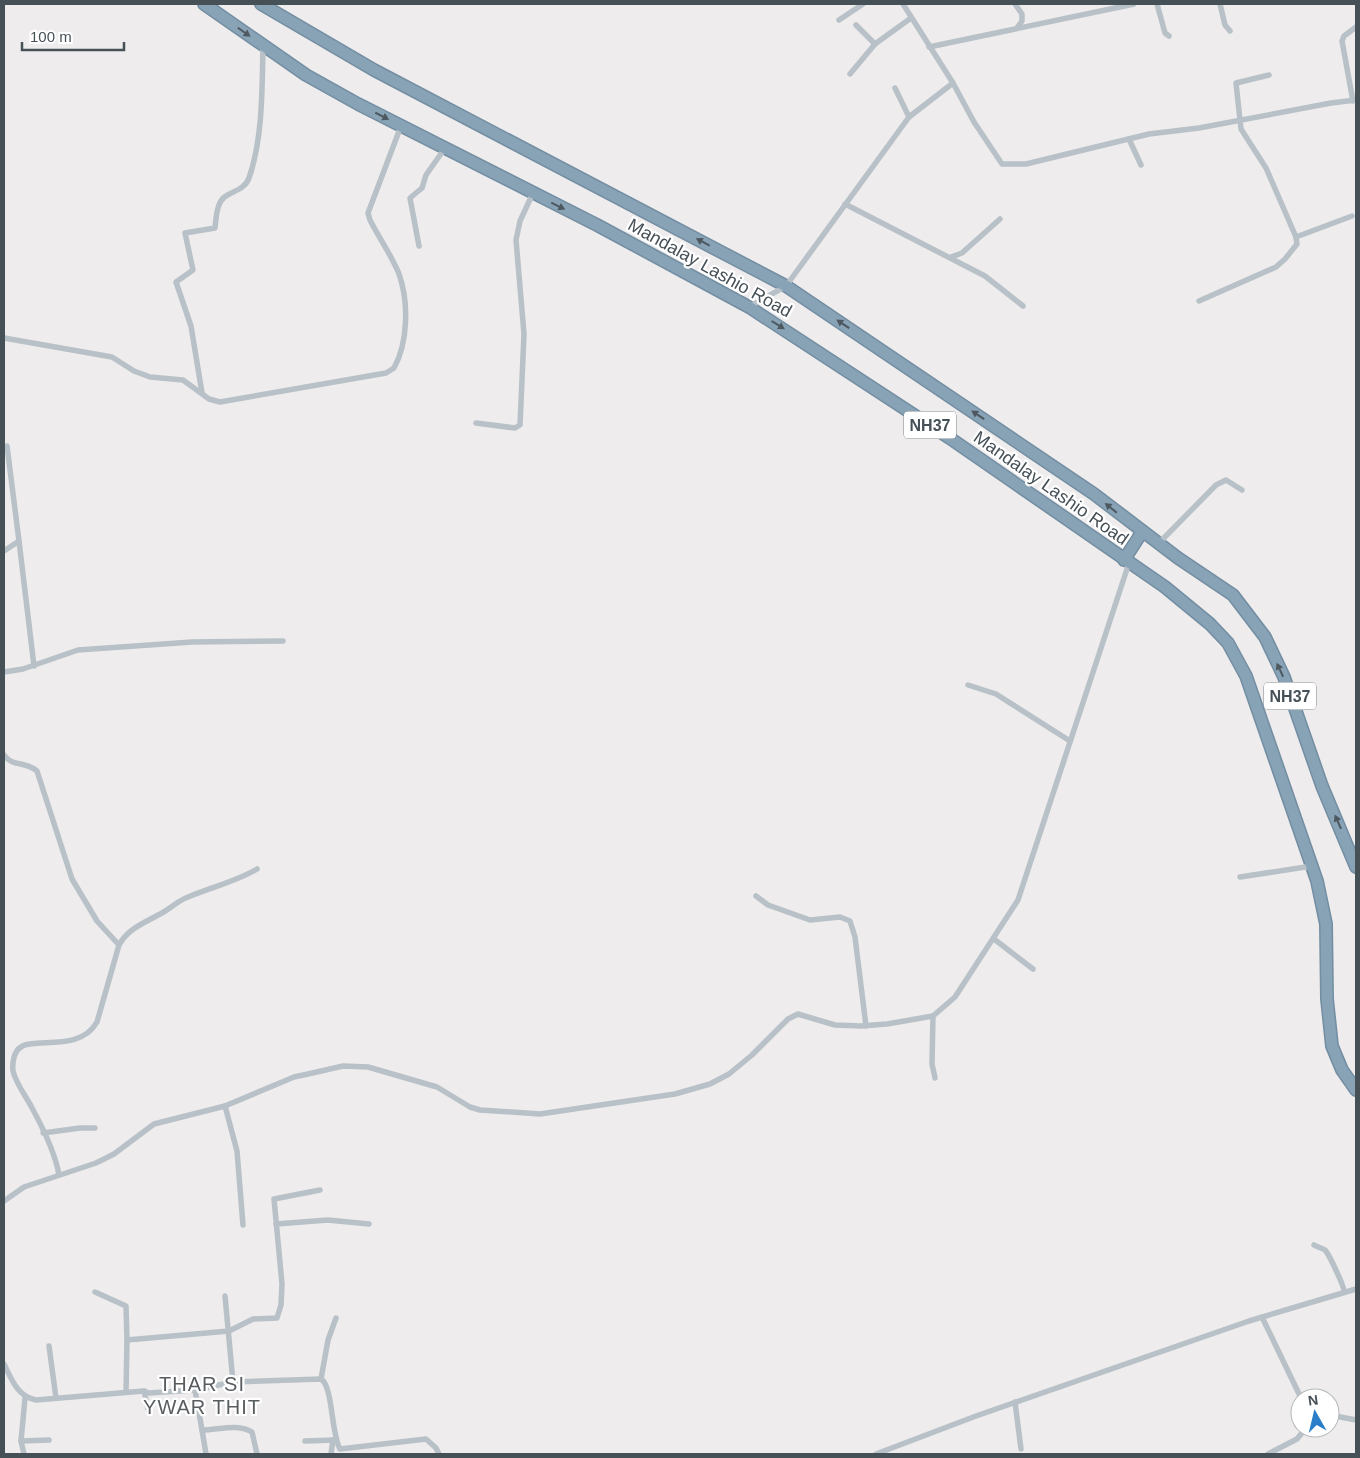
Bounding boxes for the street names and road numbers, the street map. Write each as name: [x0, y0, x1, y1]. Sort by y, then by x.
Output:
street label: Mandalay Lashio Road: [625, 215, 795, 321]
road number: NH37: [904, 412, 956, 438]
street label: Mandalay Lashio Road: [970, 427, 1132, 549]
road number: NH37: [1264, 682, 1316, 709]

